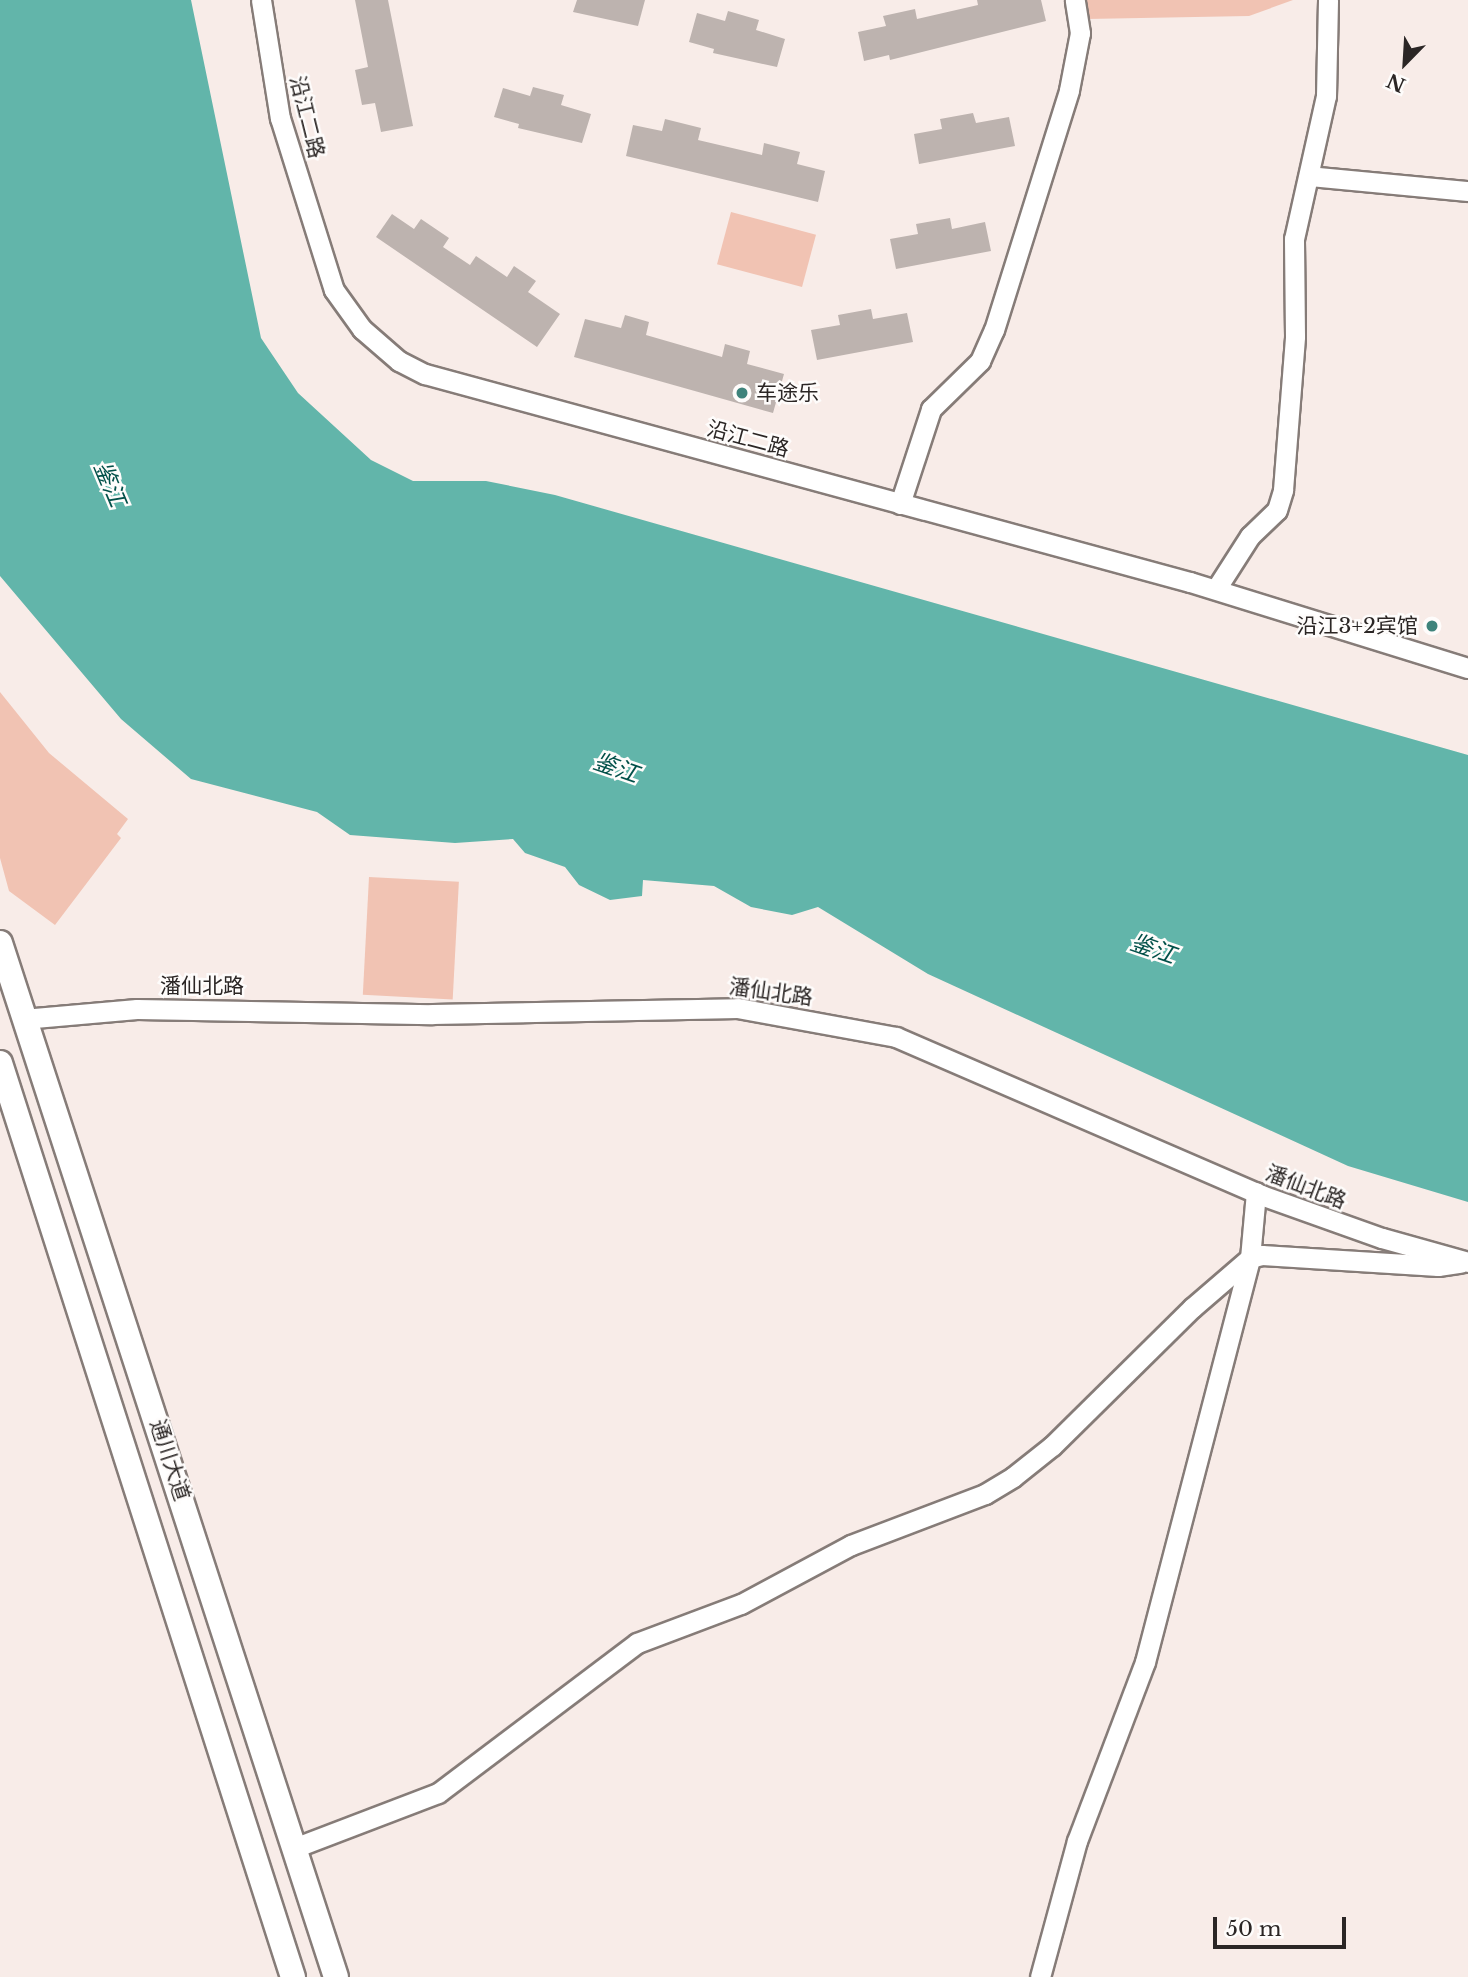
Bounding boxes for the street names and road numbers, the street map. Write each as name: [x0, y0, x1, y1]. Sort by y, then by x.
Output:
street label: 沿江二路: [285, 73, 329, 161]
street label: 沿江二路: [704, 416, 792, 462]
street label: 潘仙北路: [160, 973, 244, 999]
street label: 潘仙北路: [728, 974, 814, 1010]
street label: 潘仙北路: [1262, 1160, 1350, 1214]
street label: 通川大道: [145, 1416, 195, 1504]

